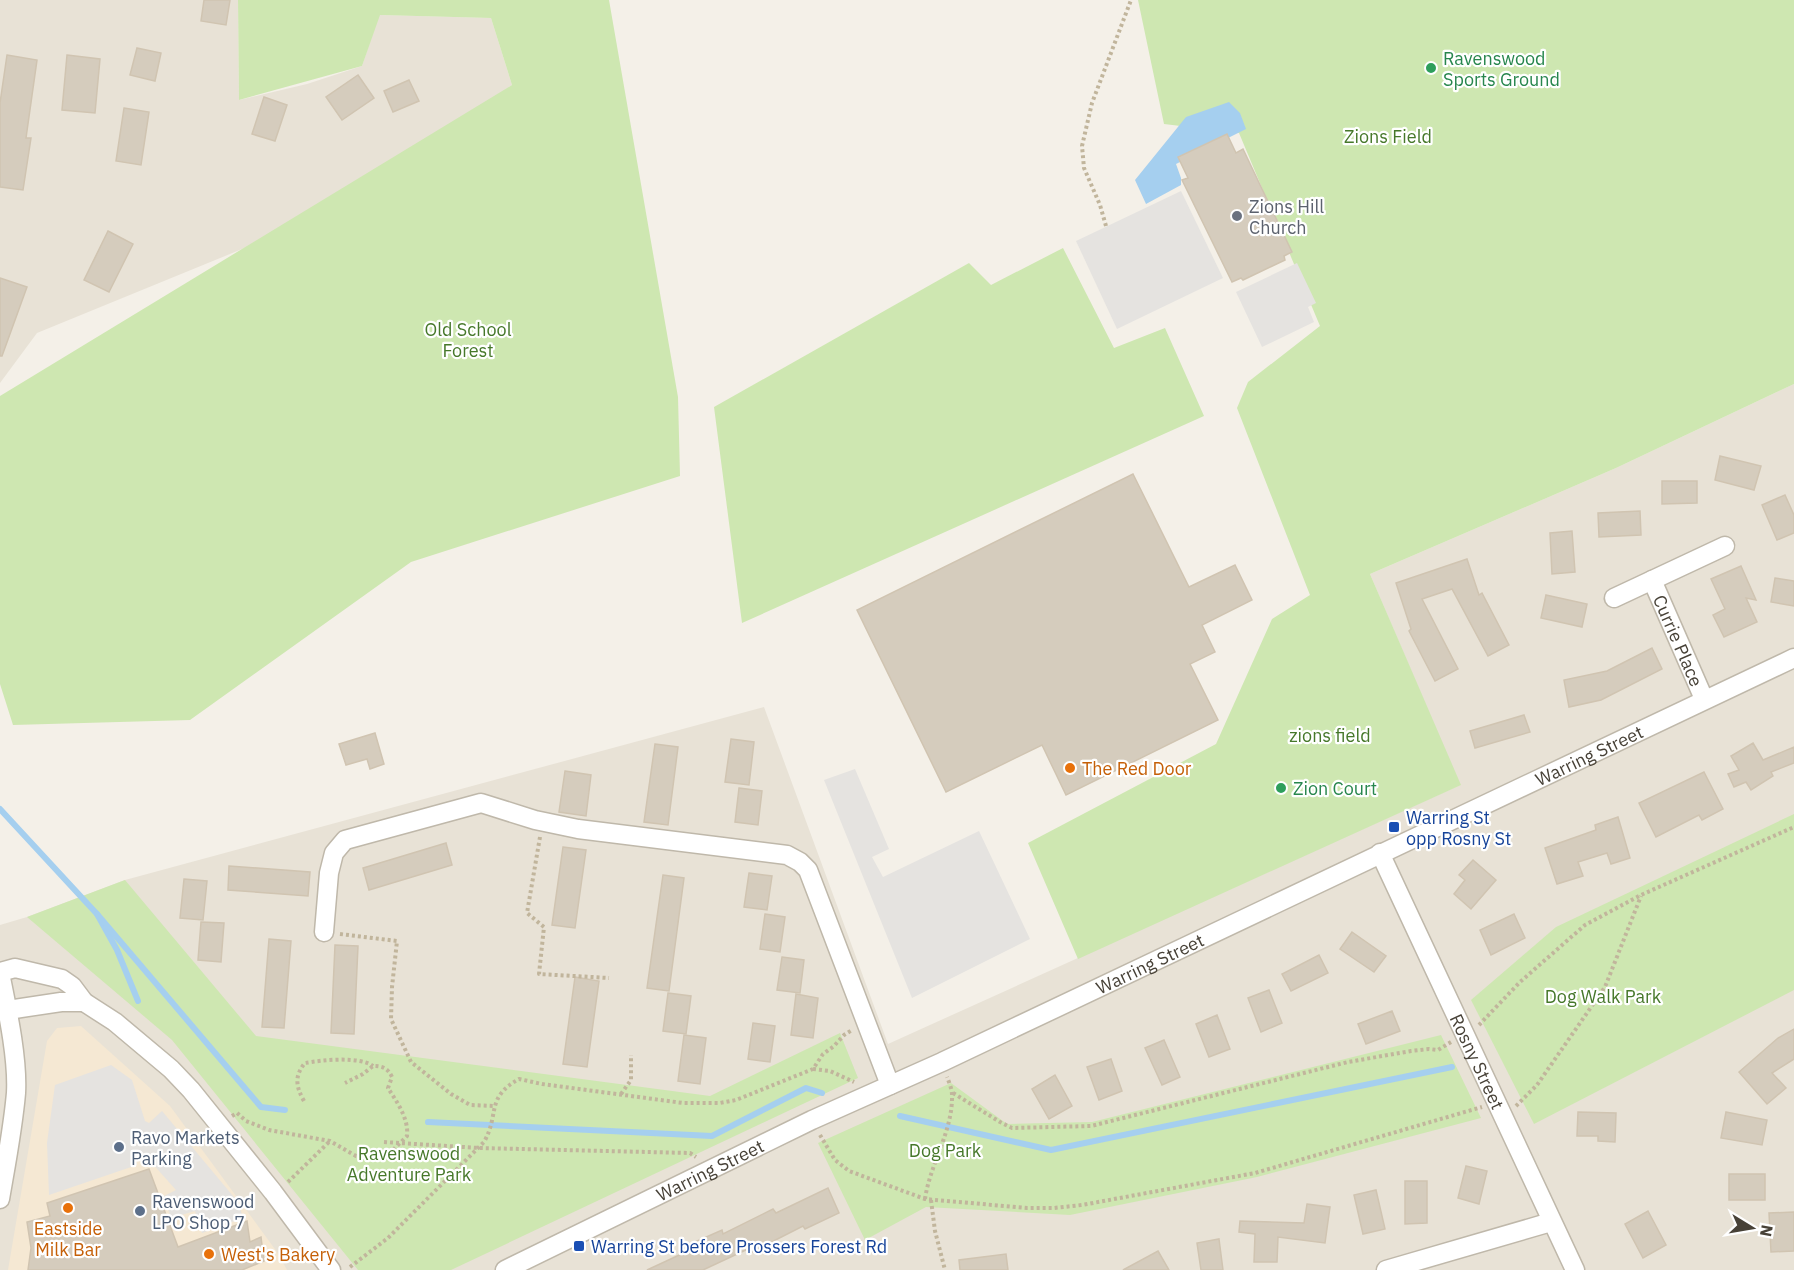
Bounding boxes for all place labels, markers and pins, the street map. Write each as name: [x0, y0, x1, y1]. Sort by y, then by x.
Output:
place label: Ravenswood Sports Ground: [1443, 47, 1560, 91]
marker: Ravenswood Sports Ground: [1424, 61, 1438, 75]
place label: Zions Hill Church: [1249, 195, 1324, 239]
marker: Zions Hill Church: [1230, 209, 1244, 223]
place label: The Red Door: [1082, 757, 1192, 780]
marker: The Red Door: [1063, 761, 1077, 775]
place label: Zion Court: [1293, 777, 1377, 800]
marker: Zion Court: [1274, 781, 1288, 795]
place label: Warring St opp Rosny St: [1406, 806, 1511, 850]
marker: Warring St opp Rosny St: [1387, 820, 1401, 834]
place label: Ravo Markets Parking: [131, 1126, 240, 1170]
marker: Ravo Markets Parking: [112, 1140, 126, 1154]
place label: Ravenswood LPO Shop 7: [152, 1190, 255, 1234]
marker: Eastside Milk Bar: [61, 1201, 75, 1215]
marker: Ravenswood LPO Shop 7: [133, 1204, 147, 1218]
place label: Eastside Milk Bar: [34, 1217, 102, 1261]
place label: Warring St before Prossers Forest Rd: [591, 1235, 887, 1258]
marker: Warring St before Prossers Forest Rd: [572, 1239, 586, 1253]
place label: West's Bakery: [221, 1243, 335, 1266]
marker: West's Bakery: [202, 1247, 216, 1261]

